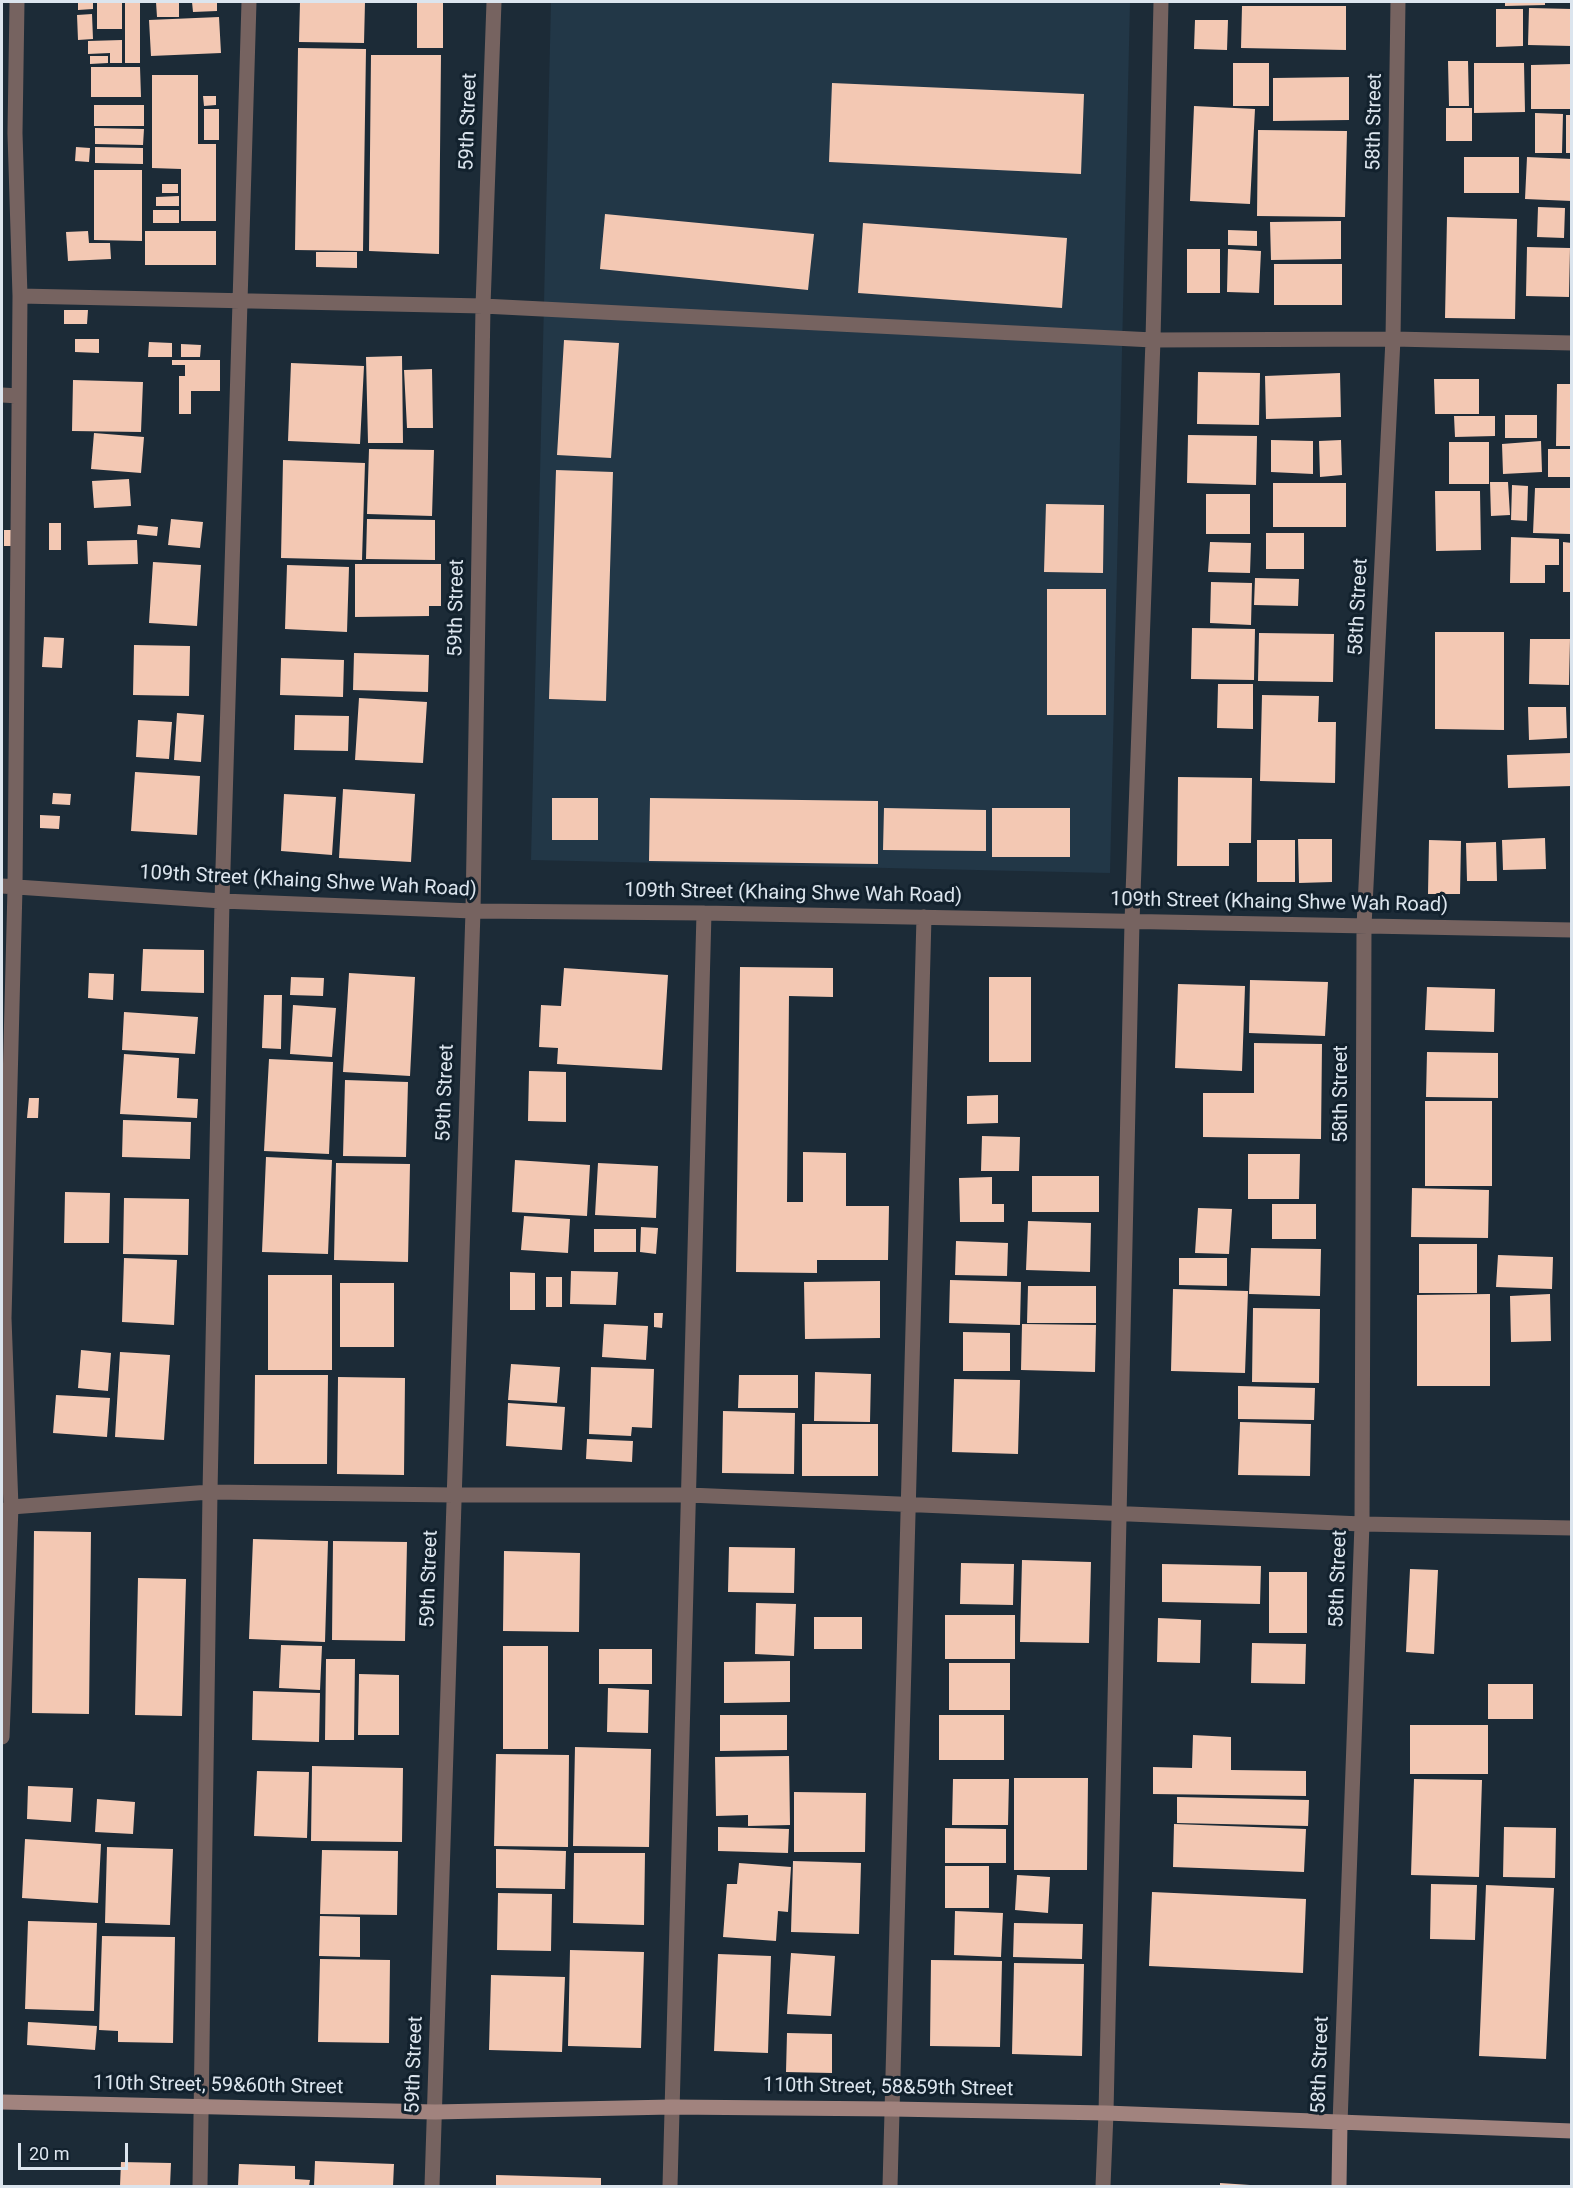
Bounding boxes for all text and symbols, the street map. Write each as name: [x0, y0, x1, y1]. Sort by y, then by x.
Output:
street label: 59th Street: [455, 73, 483, 171]
street label: 58th Street: [1362, 73, 1388, 171]
street label: 58th Street: [1344, 558, 1374, 656]
street label: 59th Street: [444, 559, 470, 657]
street label: 109th Street (Khaing Shwe Wah Road): [139, 861, 477, 903]
street label: 109th Street (Khaing Shwe Wah Road): [624, 879, 962, 909]
street label: 109th Street (Khaing Shwe Wah Road): [1110, 888, 1448, 918]
street label: 59th Street: [432, 1044, 460, 1142]
street label: 58th Street: [1330, 1045, 1354, 1143]
street label: 59th Street: [416, 1530, 444, 1628]
street label: 58th Street: [1325, 1530, 1353, 1628]
street label: 59th Street: [401, 2016, 429, 2114]
street label: 58th Street: [1307, 2016, 1335, 2114]
street label: 110th Street, 59&60th Street: [93, 2072, 343, 2100]
street label: 110th Street, 58&59th Street: [763, 2074, 1013, 2102]
scale bar: [21, 2131, 130, 2169]
text: 20 m: [29, 2143, 69, 2164]

